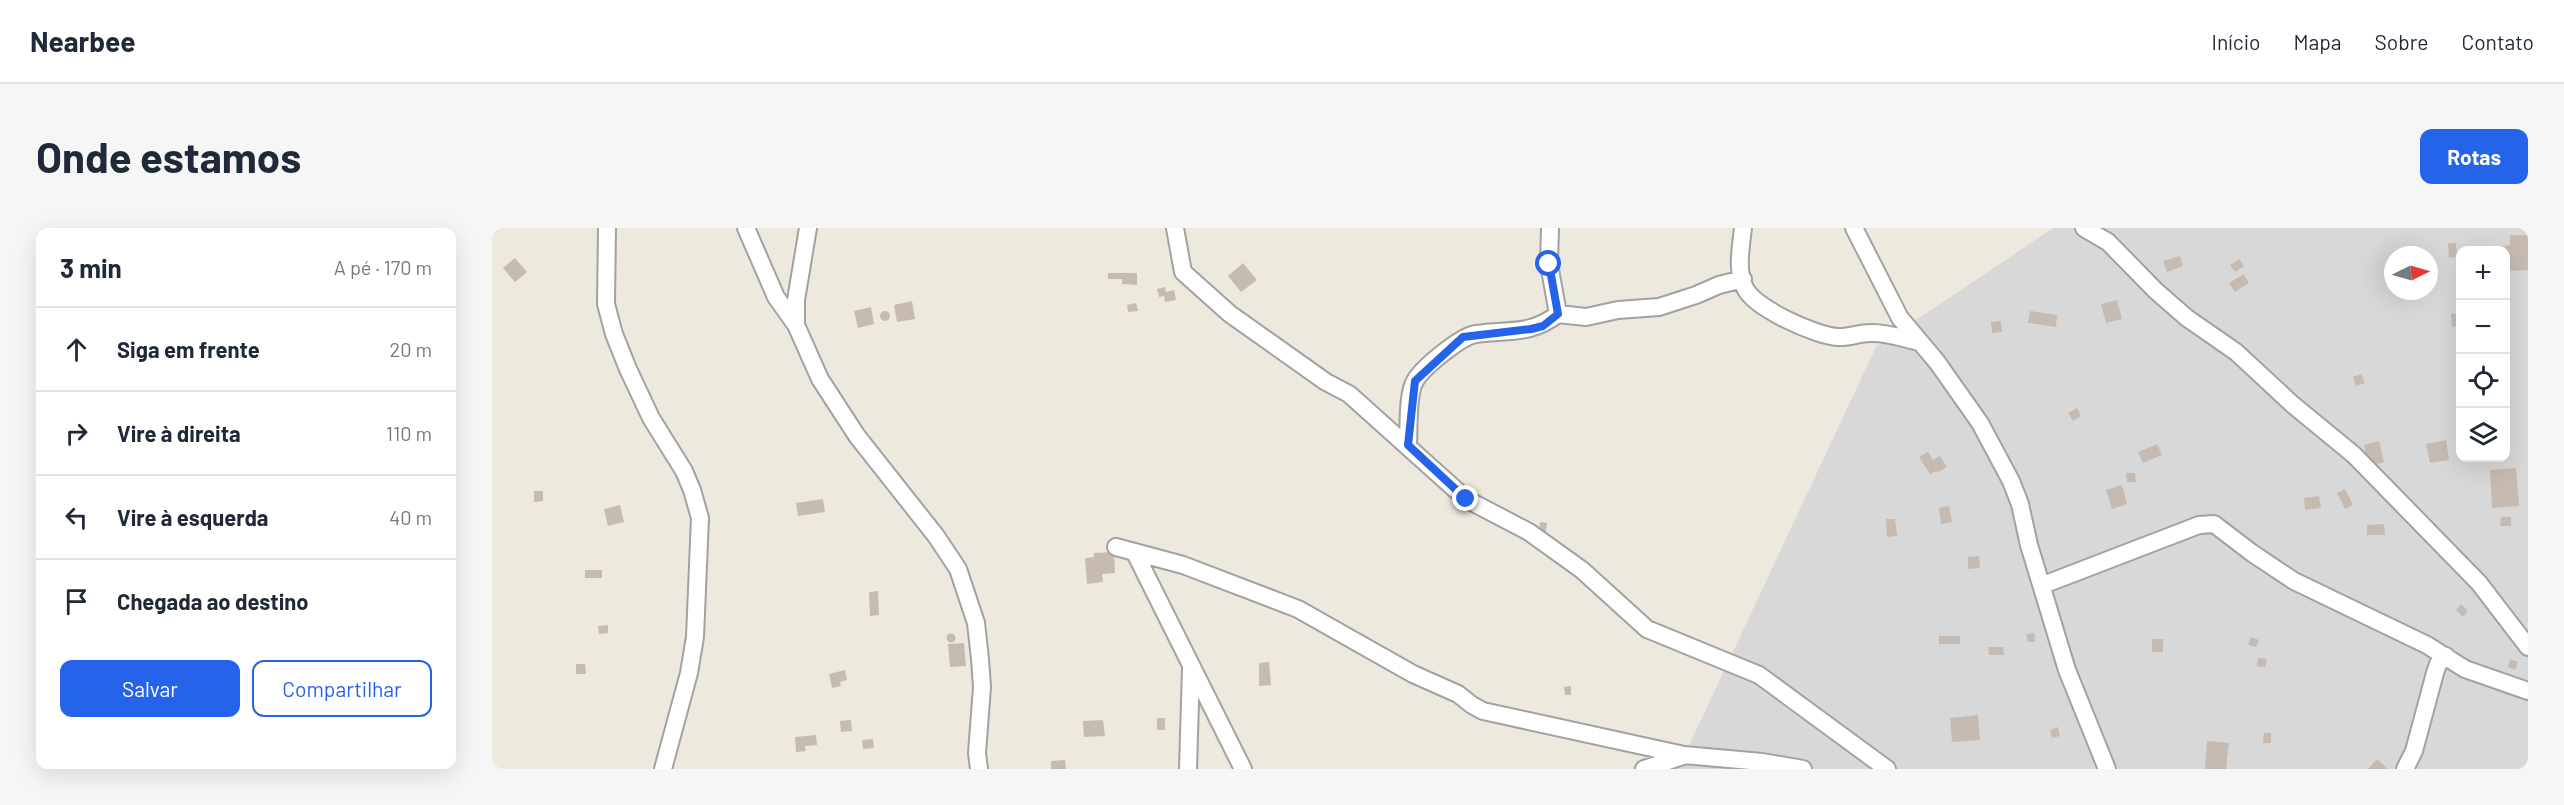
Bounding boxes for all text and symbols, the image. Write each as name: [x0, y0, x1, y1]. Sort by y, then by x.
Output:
text: Nearbee: [30, 24, 136, 58]
text: Início: [2212, 29, 2260, 54]
text: Mapa: [2293, 29, 2342, 54]
text: Sobre: [2375, 29, 2428, 54]
text: Contato: [2461, 29, 2534, 54]
button: Rotas: [2420, 129, 2528, 184]
text: Onde estamos: [36, 131, 301, 181]
north arrow: [2384, 246, 2438, 300]
map controls: [2456, 246, 2510, 462]
button: +: [2456, 246, 2510, 300]
route start: [1535, 250, 1561, 276]
text: 3 min: [60, 252, 122, 283]
text: A pé · 170 m: [334, 255, 432, 279]
button: −: [2456, 300, 2510, 354]
icon: ahead: [60, 333, 93, 366]
text: Siga em frente: [117, 336, 260, 362]
text: 20 m: [389, 337, 432, 361]
button: locate: [2456, 354, 2510, 408]
button: layers: [2456, 408, 2510, 462]
icon: right: [60, 417, 93, 450]
text: Vire à direita: [117, 420, 241, 446]
text: 110 m: [386, 421, 432, 445]
route end: [1452, 485, 1478, 511]
icon: left: [60, 501, 93, 534]
text: Vire à esquerda: [117, 504, 268, 530]
text: 40 m: [389, 505, 432, 529]
icon: arrive: [60, 585, 93, 618]
text: Chegada ao destino: [117, 588, 308, 614]
button: Salvar: [60, 660, 240, 717]
button: Compartilhar: [252, 660, 432, 717]

